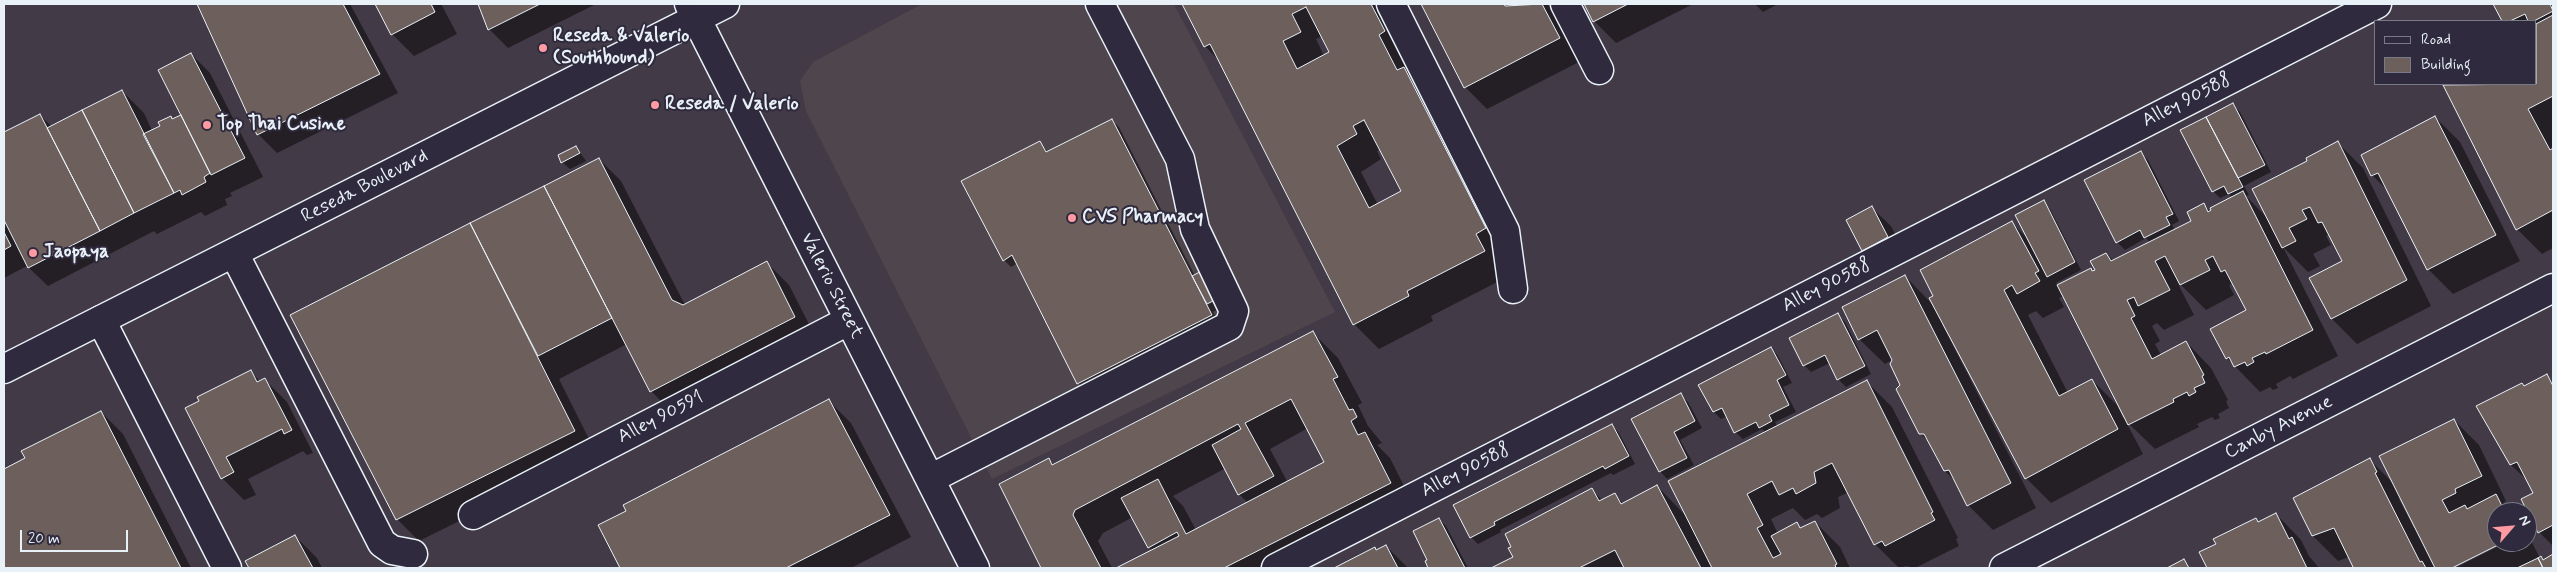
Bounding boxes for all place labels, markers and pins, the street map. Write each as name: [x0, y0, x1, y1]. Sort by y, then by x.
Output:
place label: Reseda & Valerio (Southbound): [553, 26, 689, 70]
marker: Reseda & Valerio (Southbound): [537, 42, 549, 54]
place label: Reseda / Valerio: [665, 94, 799, 116]
marker: Reseda / Valerio: [649, 99, 661, 111]
place label: Top Thai Cusine: [217, 114, 346, 136]
marker: Top Thai Cusine: [201, 119, 213, 131]
place label: CVS Pharmacy: [1082, 207, 1203, 229]
marker: CVS Pharmacy: [1066, 212, 1078, 224]
place label: Jaopaya: [43, 242, 109, 264]
marker: Jaopaya: [27, 247, 39, 259]

